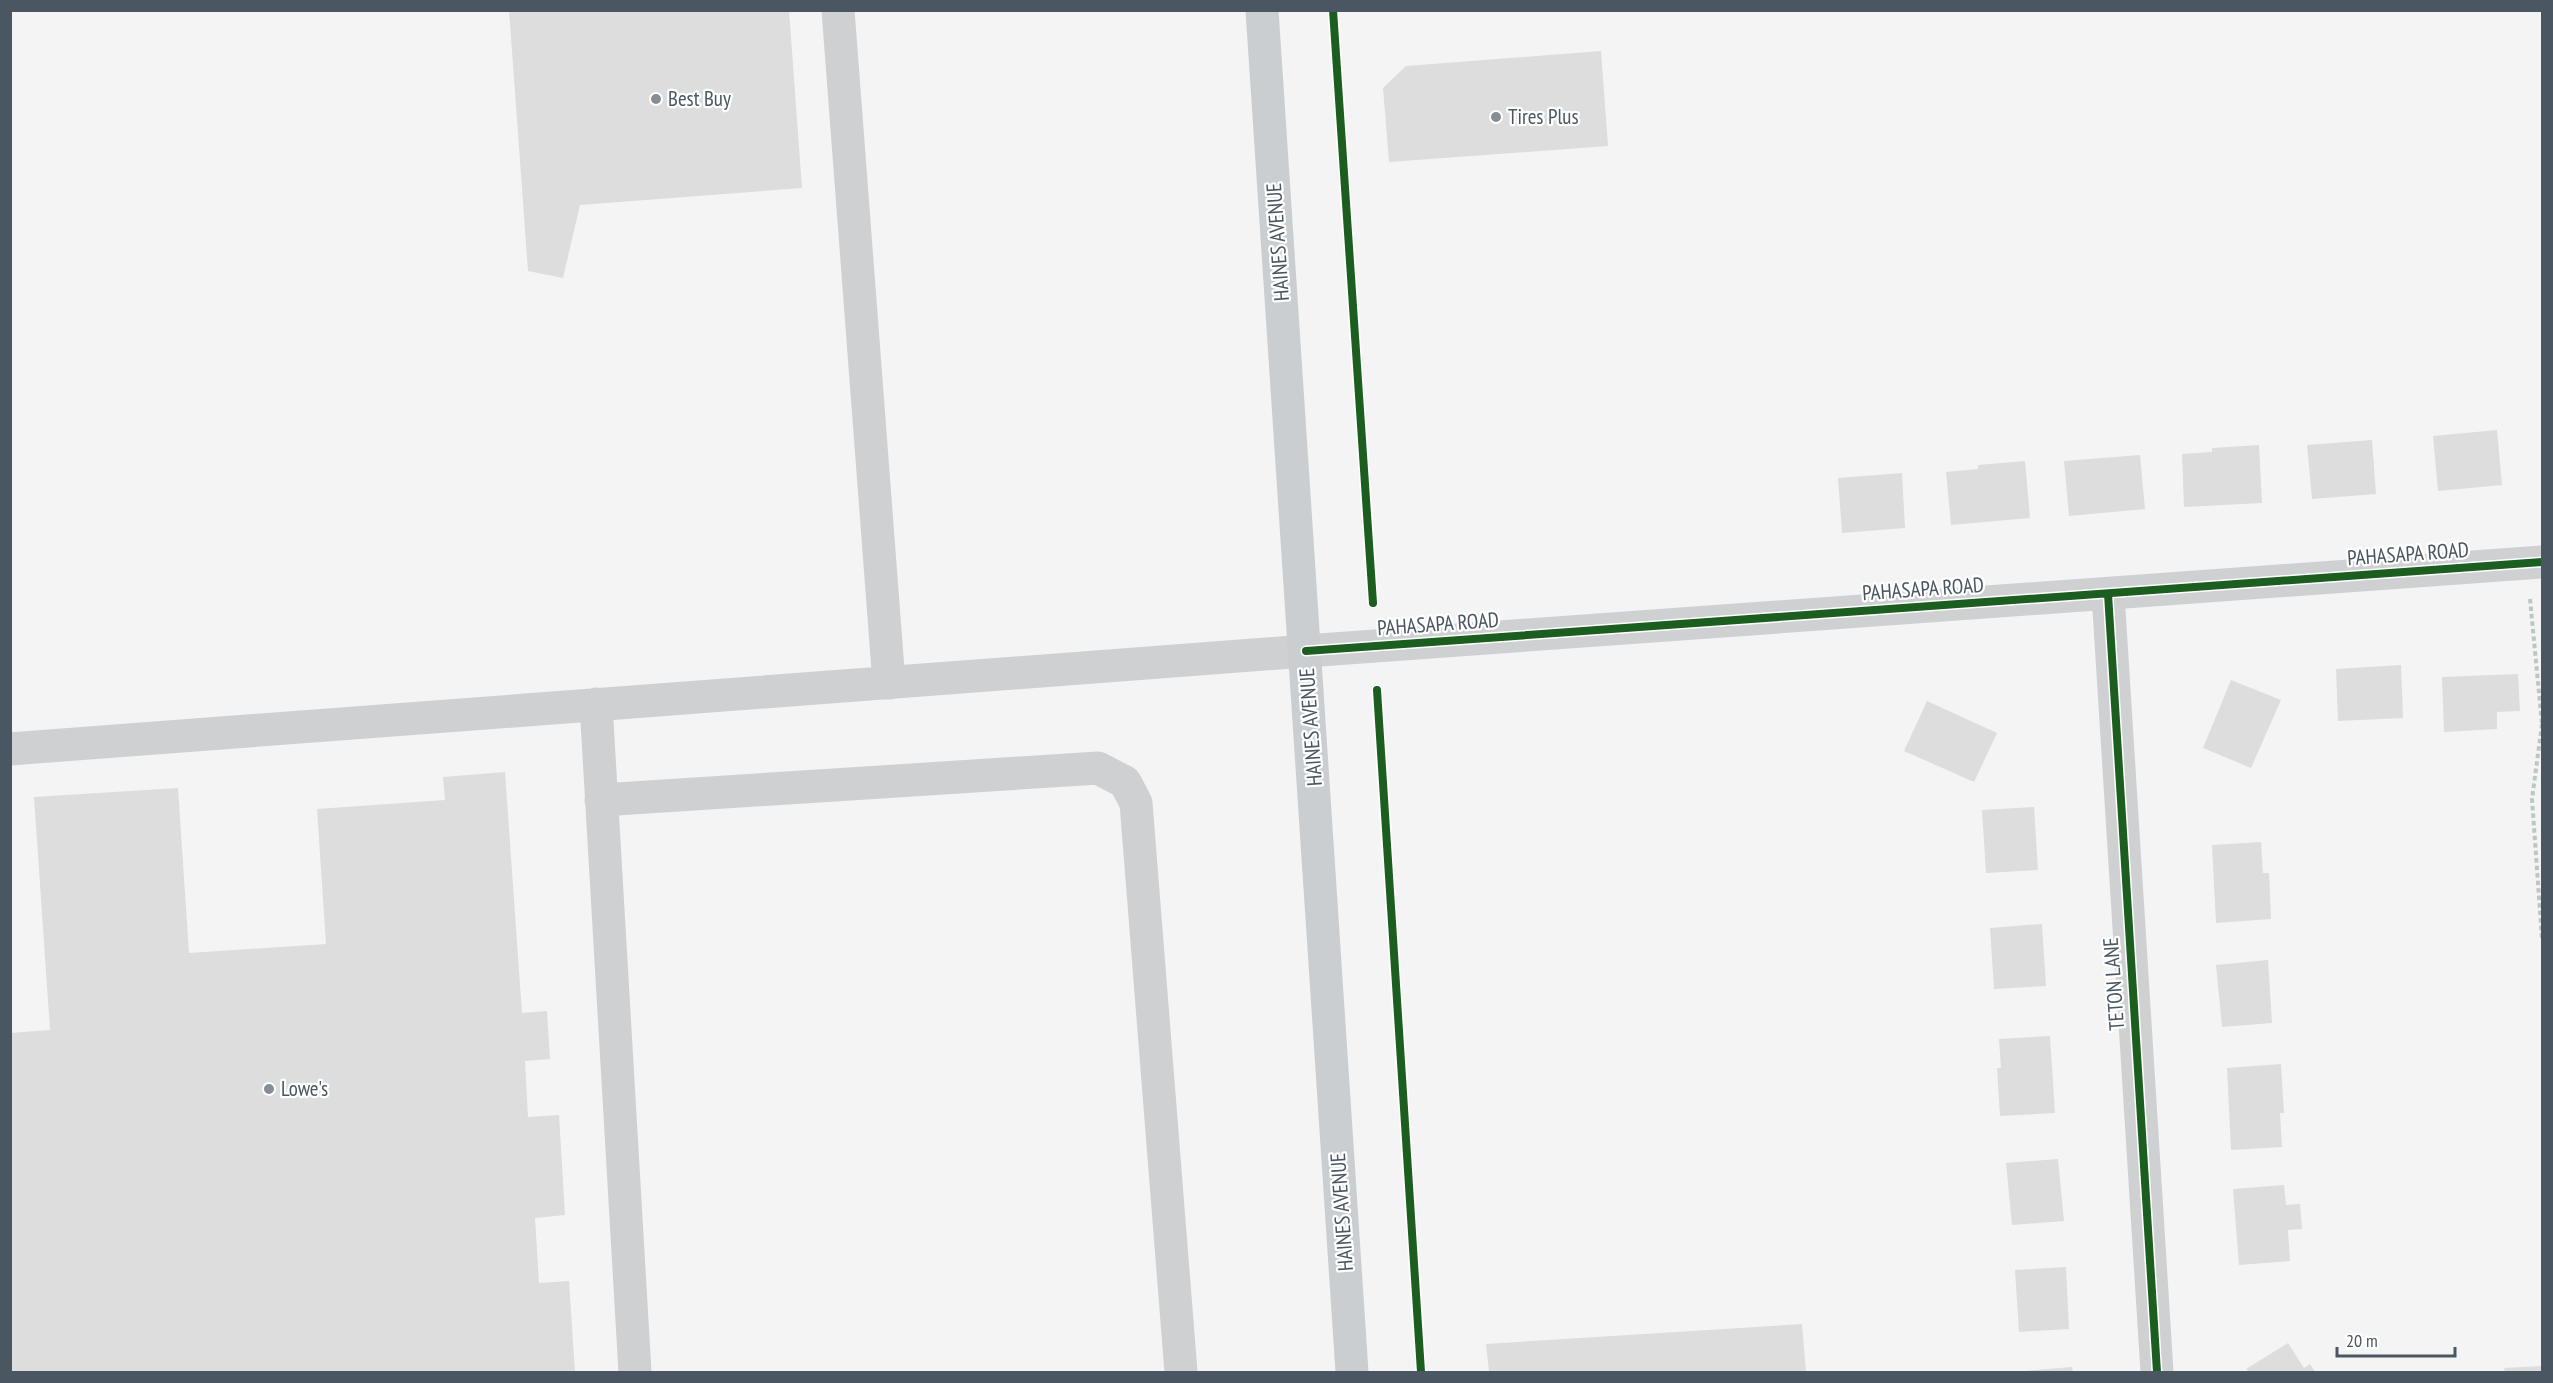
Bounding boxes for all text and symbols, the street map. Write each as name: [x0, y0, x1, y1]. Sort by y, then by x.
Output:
place label: Best Buy: [668, 85, 731, 112]
marker: Best Buy: [649, 92, 663, 106]
place label: Tires Plus: [1508, 103, 1579, 130]
marker: Tires Plus: [1489, 110, 1503, 124]
street label: HAINES AVENUE: [1260, 182, 1295, 302]
street label: PAHASAPA ROAD: [2346, 536, 2470, 571]
street label: PAHASAPA ROAD: [1861, 571, 1985, 606]
street label: PAHASAPA ROAD: [1376, 606, 1500, 641]
street label: HAINES AVENUE: [1293, 667, 1328, 787]
street label: TETON LANE: [2097, 937, 2130, 1032]
place label: Lowe's: [281, 1075, 328, 1102]
marker: Lowe's: [262, 1082, 276, 1096]
street label: HAINES AVENUE: [1324, 1152, 1359, 1272]
scale bar: [2337, 1320, 2456, 1358]
text: 20 m: [2346, 1329, 2378, 1352]

